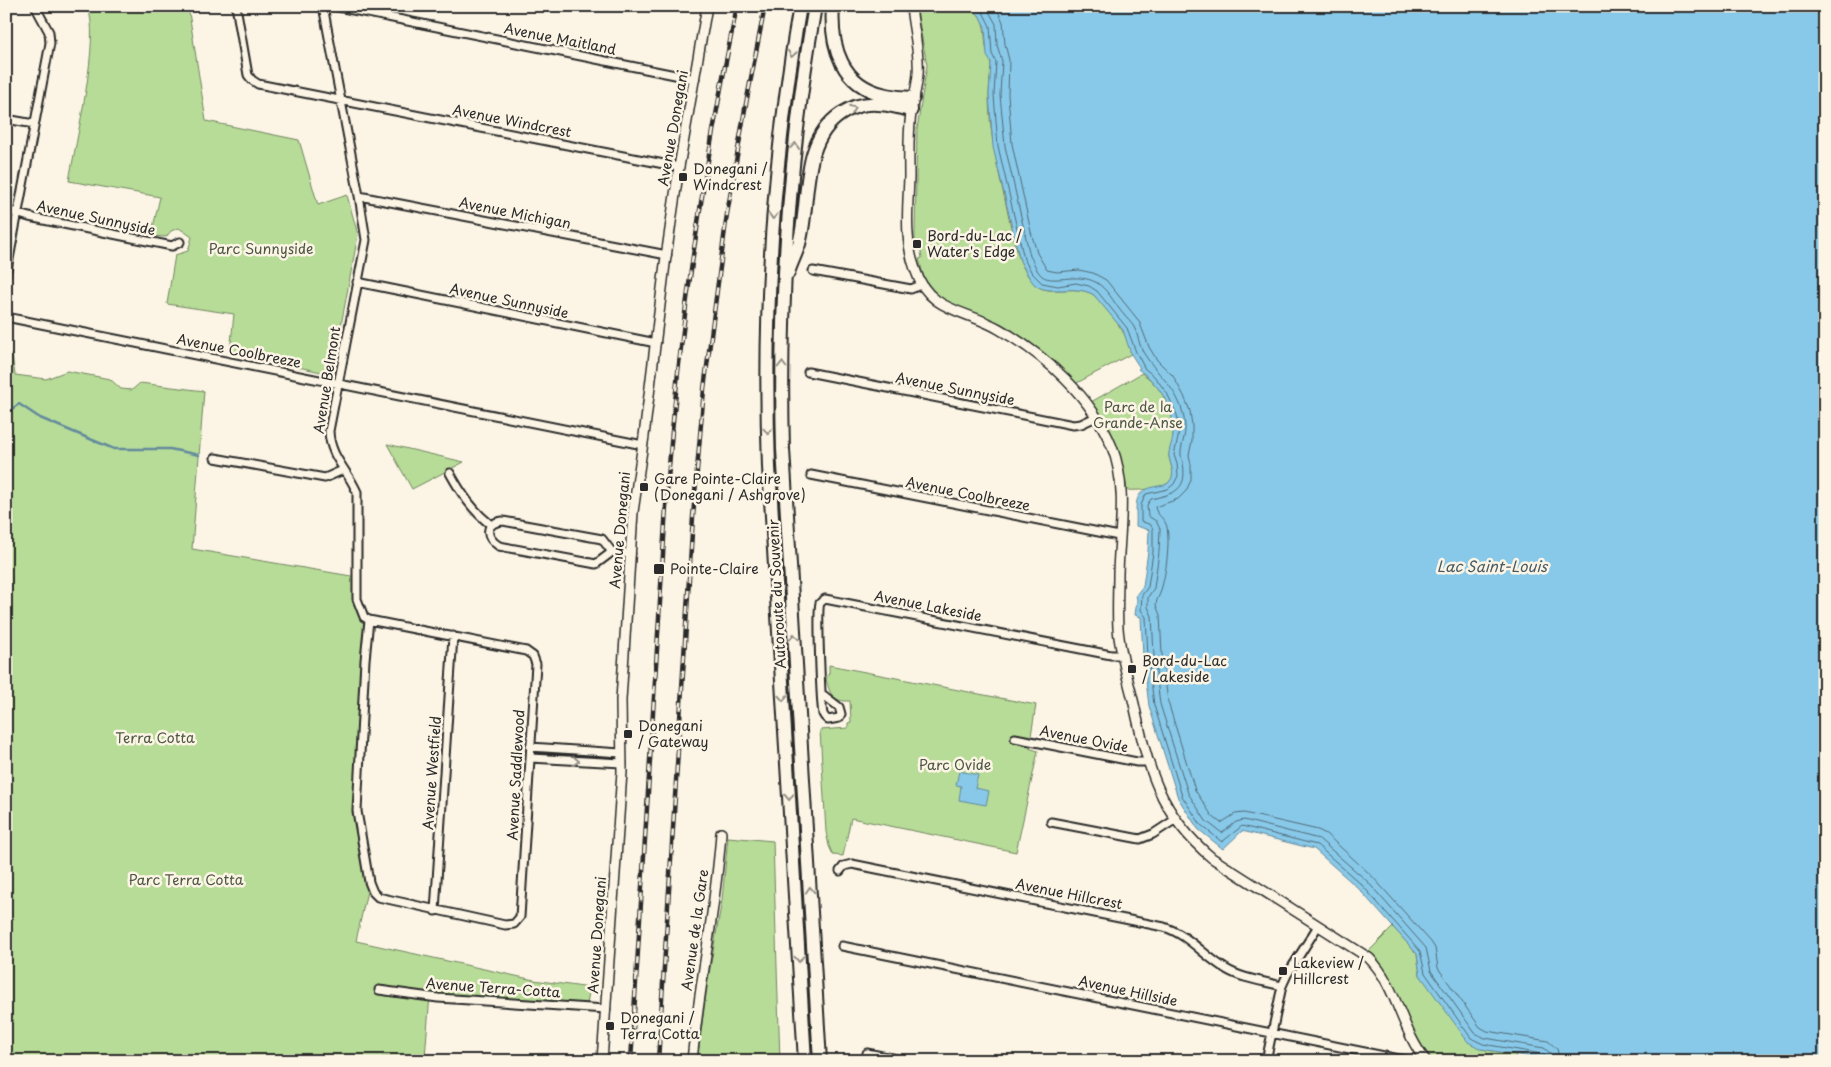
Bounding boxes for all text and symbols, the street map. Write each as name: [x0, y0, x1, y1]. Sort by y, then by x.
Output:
street label: Avenue Maitland: [502, 17, 618, 60]
one-way arrow: [787, 50, 797, 59]
street label: Avenue Donegani: [652, 68, 693, 188]
street label: Avenue Windcrest: [451, 99, 574, 142]
one-way arrow: [848, 104, 857, 115]
one-way arrow: [789, 142, 800, 150]
place label: Donegani / Windcrest: [693, 158, 768, 195]
marker: Donegani / Windcrest: [677, 171, 689, 183]
street label: Avenue Michigan: [457, 191, 573, 234]
street label: Avenue Sunnyside: [35, 195, 157, 240]
one-way arrow: [767, 212, 778, 220]
place label: Bord-du-Lac / Water's Edge: [927, 225, 1022, 262]
park label: Parc Sunnyside: [209, 238, 313, 259]
marker: Bord-du-Lac / Water's Edge: [911, 238, 923, 250]
street label: Avenue Sunnyside: [448, 278, 570, 323]
street label: Avenue Belmont: [308, 325, 345, 435]
street label: Avenue Coolbreeze: [175, 328, 303, 373]
one-way arrow: [777, 361, 787, 368]
street label: Avenue Sunnyside: [894, 367, 1017, 410]
park label: Parc de la Grande-Anse: [1093, 396, 1183, 433]
one-way arrow: [762, 427, 773, 435]
place label: Gare Pointe-Claire (Donegani / Ashgrove): [654, 468, 806, 505]
street label: Avenue Donegani: [604, 470, 635, 589]
street label: Avenue Coolbreeze: [904, 471, 1032, 516]
marker: Gare Pointe-Claire (Donegani / Ashgrove): [638, 481, 650, 493]
street label: Autoroute du Souvenir: [762, 518, 791, 669]
water label: Lac Saint-Louis: [1437, 554, 1548, 577]
place label: Pointe-Claire: [670, 558, 759, 579]
marker: Pointe-Claire: [652, 562, 666, 576]
street label: Avenue Lakeside: [873, 585, 984, 626]
one-way arrow: [789, 633, 800, 641]
place label: Bord-du-Lac / Lakeside: [1142, 650, 1227, 687]
marker: Bord-du-Lac / Lakeside: [1126, 663, 1138, 675]
one-way arrow: [777, 694, 788, 702]
street label: Avenue Saddlewood: [502, 709, 529, 841]
street label: Avenue Westfield: [417, 715, 446, 831]
place label: Donegani / Gateway: [638, 715, 708, 752]
street label: Avenue Ovide: [1038, 720, 1130, 757]
park label: Terra Cotta: [115, 727, 195, 748]
marker: Donegani / Gateway: [622, 728, 634, 740]
park label: Parc Ovide: [919, 754, 991, 775]
one-way arrow: [572, 755, 580, 766]
one-way arrow: [783, 793, 794, 801]
street label: Avenue de la Gare: [676, 868, 713, 992]
park label: Parc Terra Cotta: [129, 869, 244, 890]
street label: Avenue Hillcrest: [1014, 873, 1125, 914]
street label: Avenue Donegani: [582, 876, 611, 994]
one-way arrow: [804, 886, 815, 894]
place label: Lakeview / Hillcrest: [1293, 952, 1364, 989]
one-way arrow: [793, 955, 804, 963]
marker: Lakeview / Hillcrest: [1277, 965, 1289, 977]
street label: Avenue Hillside: [1077, 970, 1179, 1011]
street label: Avenue Terra-Cotta: [425, 972, 561, 1003]
place label: Donegani / Terra Cotta: [620, 1007, 700, 1044]
marker: Donegani / Terra Cotta: [604, 1020, 616, 1032]

